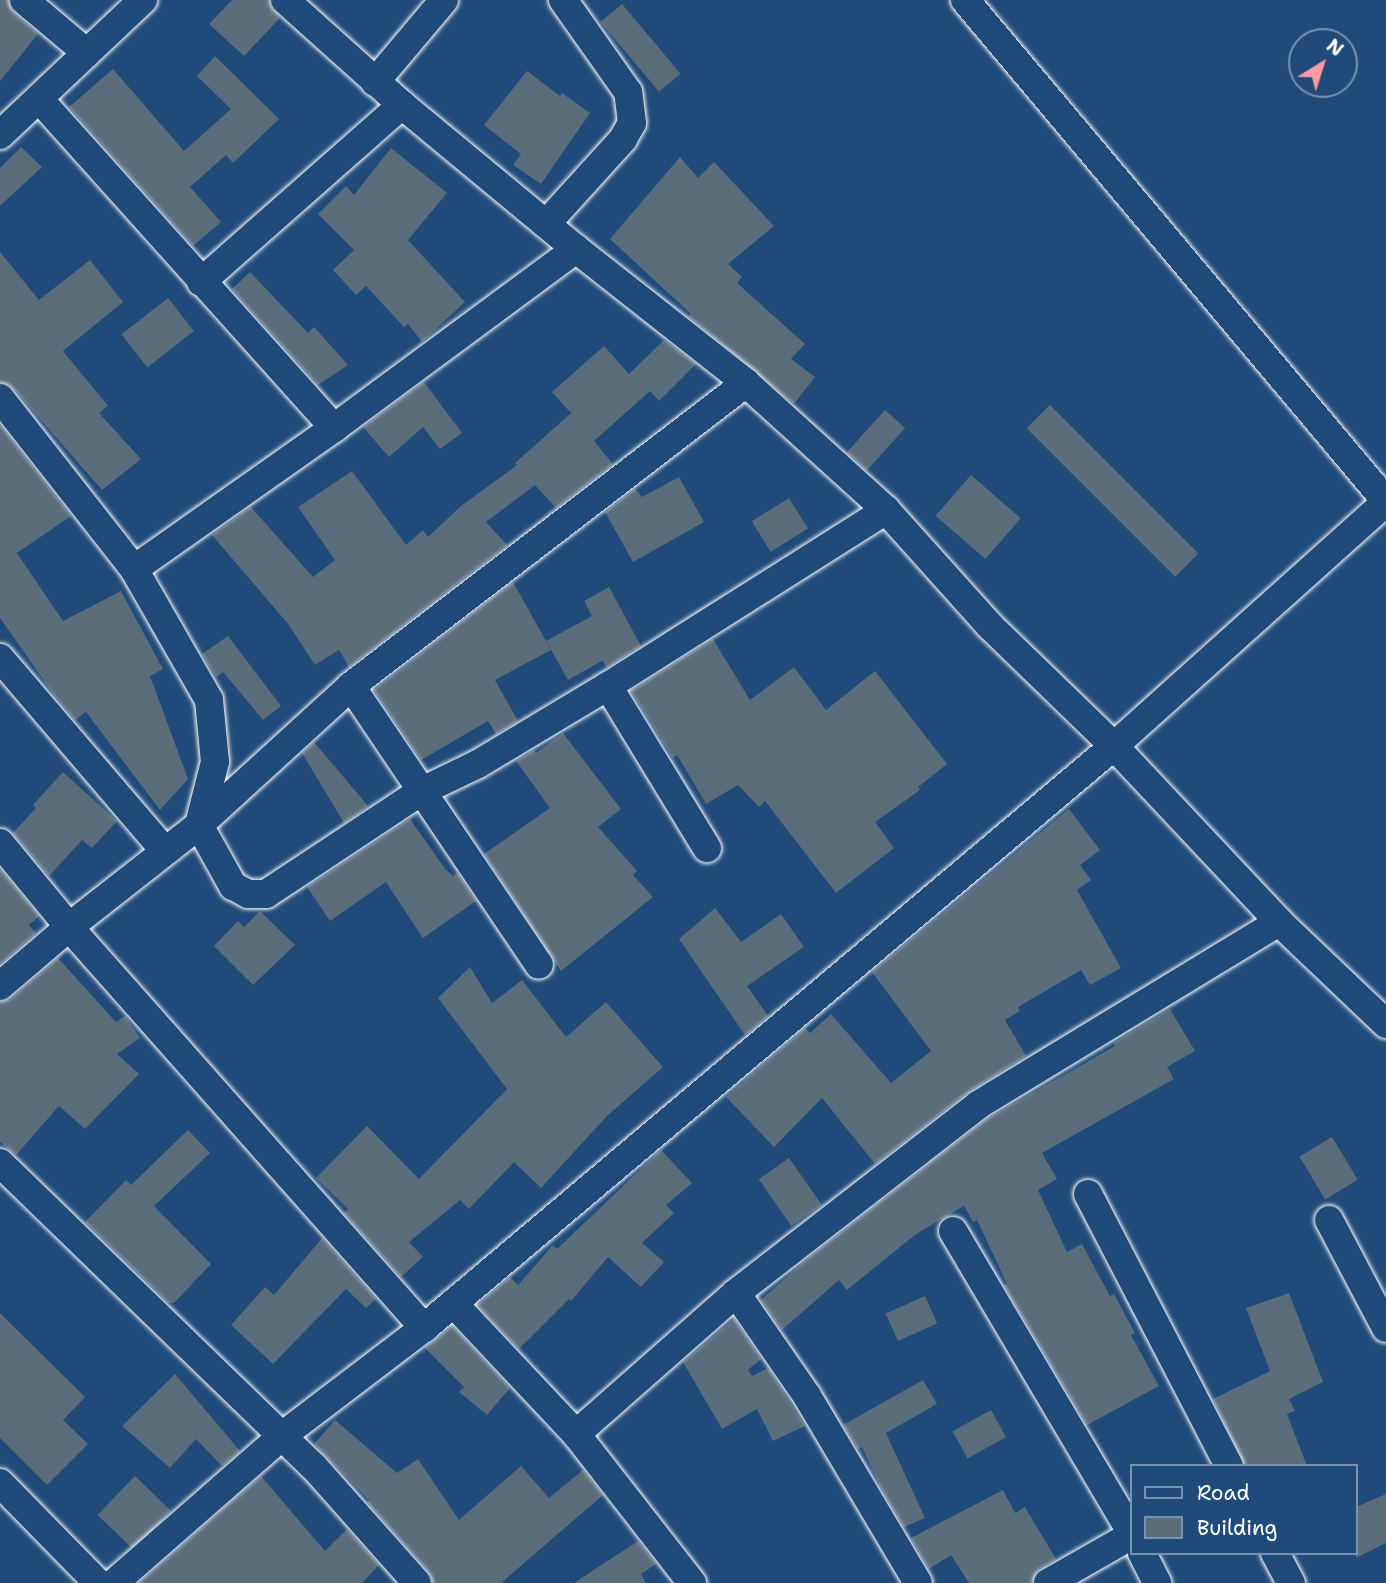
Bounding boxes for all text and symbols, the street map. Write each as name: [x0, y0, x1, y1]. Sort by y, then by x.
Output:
north arrow: [1288, 28, 1358, 98]
text: N: [1321, 33, 1349, 62]
legend: [1130, 1464, 1358, 1555]
text: Road: [1197, 1479, 1250, 1507]
text: Building: [1197, 1514, 1277, 1542]

